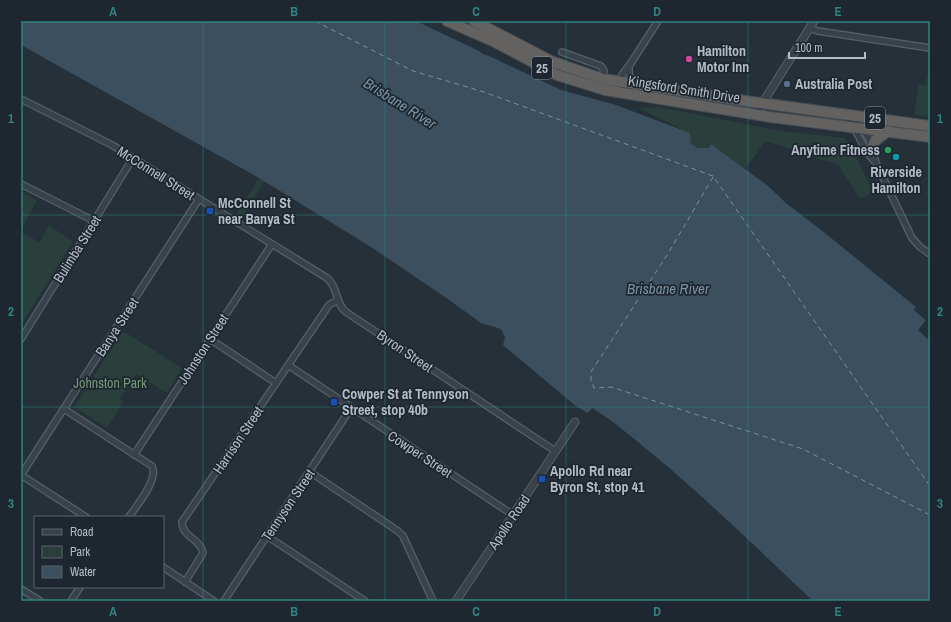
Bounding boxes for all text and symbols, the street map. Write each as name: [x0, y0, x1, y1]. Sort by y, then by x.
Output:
text: A: [109, 3, 117, 20]
text: B: [290, 3, 298, 20]
text: C: [472, 3, 480, 20]
text: D: [653, 3, 661, 20]
text: E: [834, 3, 842, 20]
scale bar: [789, 34, 865, 60]
text: 100 m: [795, 40, 822, 56]
place label: Hamilton Motor Inn: [697, 42, 749, 76]
marker: Hamilton Motor Inn: [684, 54, 694, 64]
road number: 25: [532, 57, 552, 79]
street label: Kingsford Smith Drive: [627, 71, 741, 107]
water label: Brisbane River: [360, 72, 441, 134]
place label: Australia Post: [795, 75, 872, 93]
marker: Australia Post: [782, 79, 792, 89]
road number: 25: [865, 107, 885, 129]
text: 1: [8, 110, 14, 127]
text: 1: [937, 110, 943, 127]
place label: Anytime Fitness: [791, 141, 880, 159]
street label: McConnell Street: [114, 142, 198, 204]
marker: Anytime Fitness: [883, 145, 893, 155]
marker: Riverside Hamilton: [891, 152, 901, 162]
place label: Riverside Hamilton: [870, 163, 922, 197]
place label: McConnell St near Banya St: [218, 194, 295, 228]
marker: McConnell St near Banya St: [205, 206, 215, 216]
street label: Bulimba Street: [49, 212, 105, 286]
water label: Brisbane River: [627, 278, 710, 299]
street label: Banya Street: [91, 294, 143, 360]
text: 2: [8, 303, 14, 320]
text: 2: [937, 303, 943, 320]
street label: Johnston Street: [174, 310, 232, 388]
street label: Byron Street: [374, 326, 436, 376]
park label: Johnston Park: [73, 374, 147, 392]
place label: Cowper St at Tennyson Street, stop 40b: [342, 385, 469, 419]
marker: Cowper St at Tennyson Street, stop 40b: [329, 397, 339, 407]
street label: Harrison Street: [209, 403, 267, 477]
street label: Cowper Street: [384, 426, 456, 482]
place label: Apollo Rd near Byron St, stop 41: [550, 462, 645, 496]
street label: Tennyson Street: [257, 466, 319, 544]
marker: Apollo Rd near Byron St, stop 41: [537, 474, 547, 484]
street label: Apollo Road: [483, 491, 534, 554]
text: 3: [8, 495, 14, 512]
text: 3: [937, 495, 943, 512]
legend: [34, 516, 164, 588]
text: Road: [70, 524, 94, 540]
text: Park: [70, 544, 90, 560]
text: Water: [70, 564, 97, 580]
text: A: [109, 603, 117, 620]
text: B: [290, 603, 298, 620]
text: C: [472, 603, 480, 620]
text: D: [653, 603, 661, 620]
text: E: [834, 603, 842, 620]

